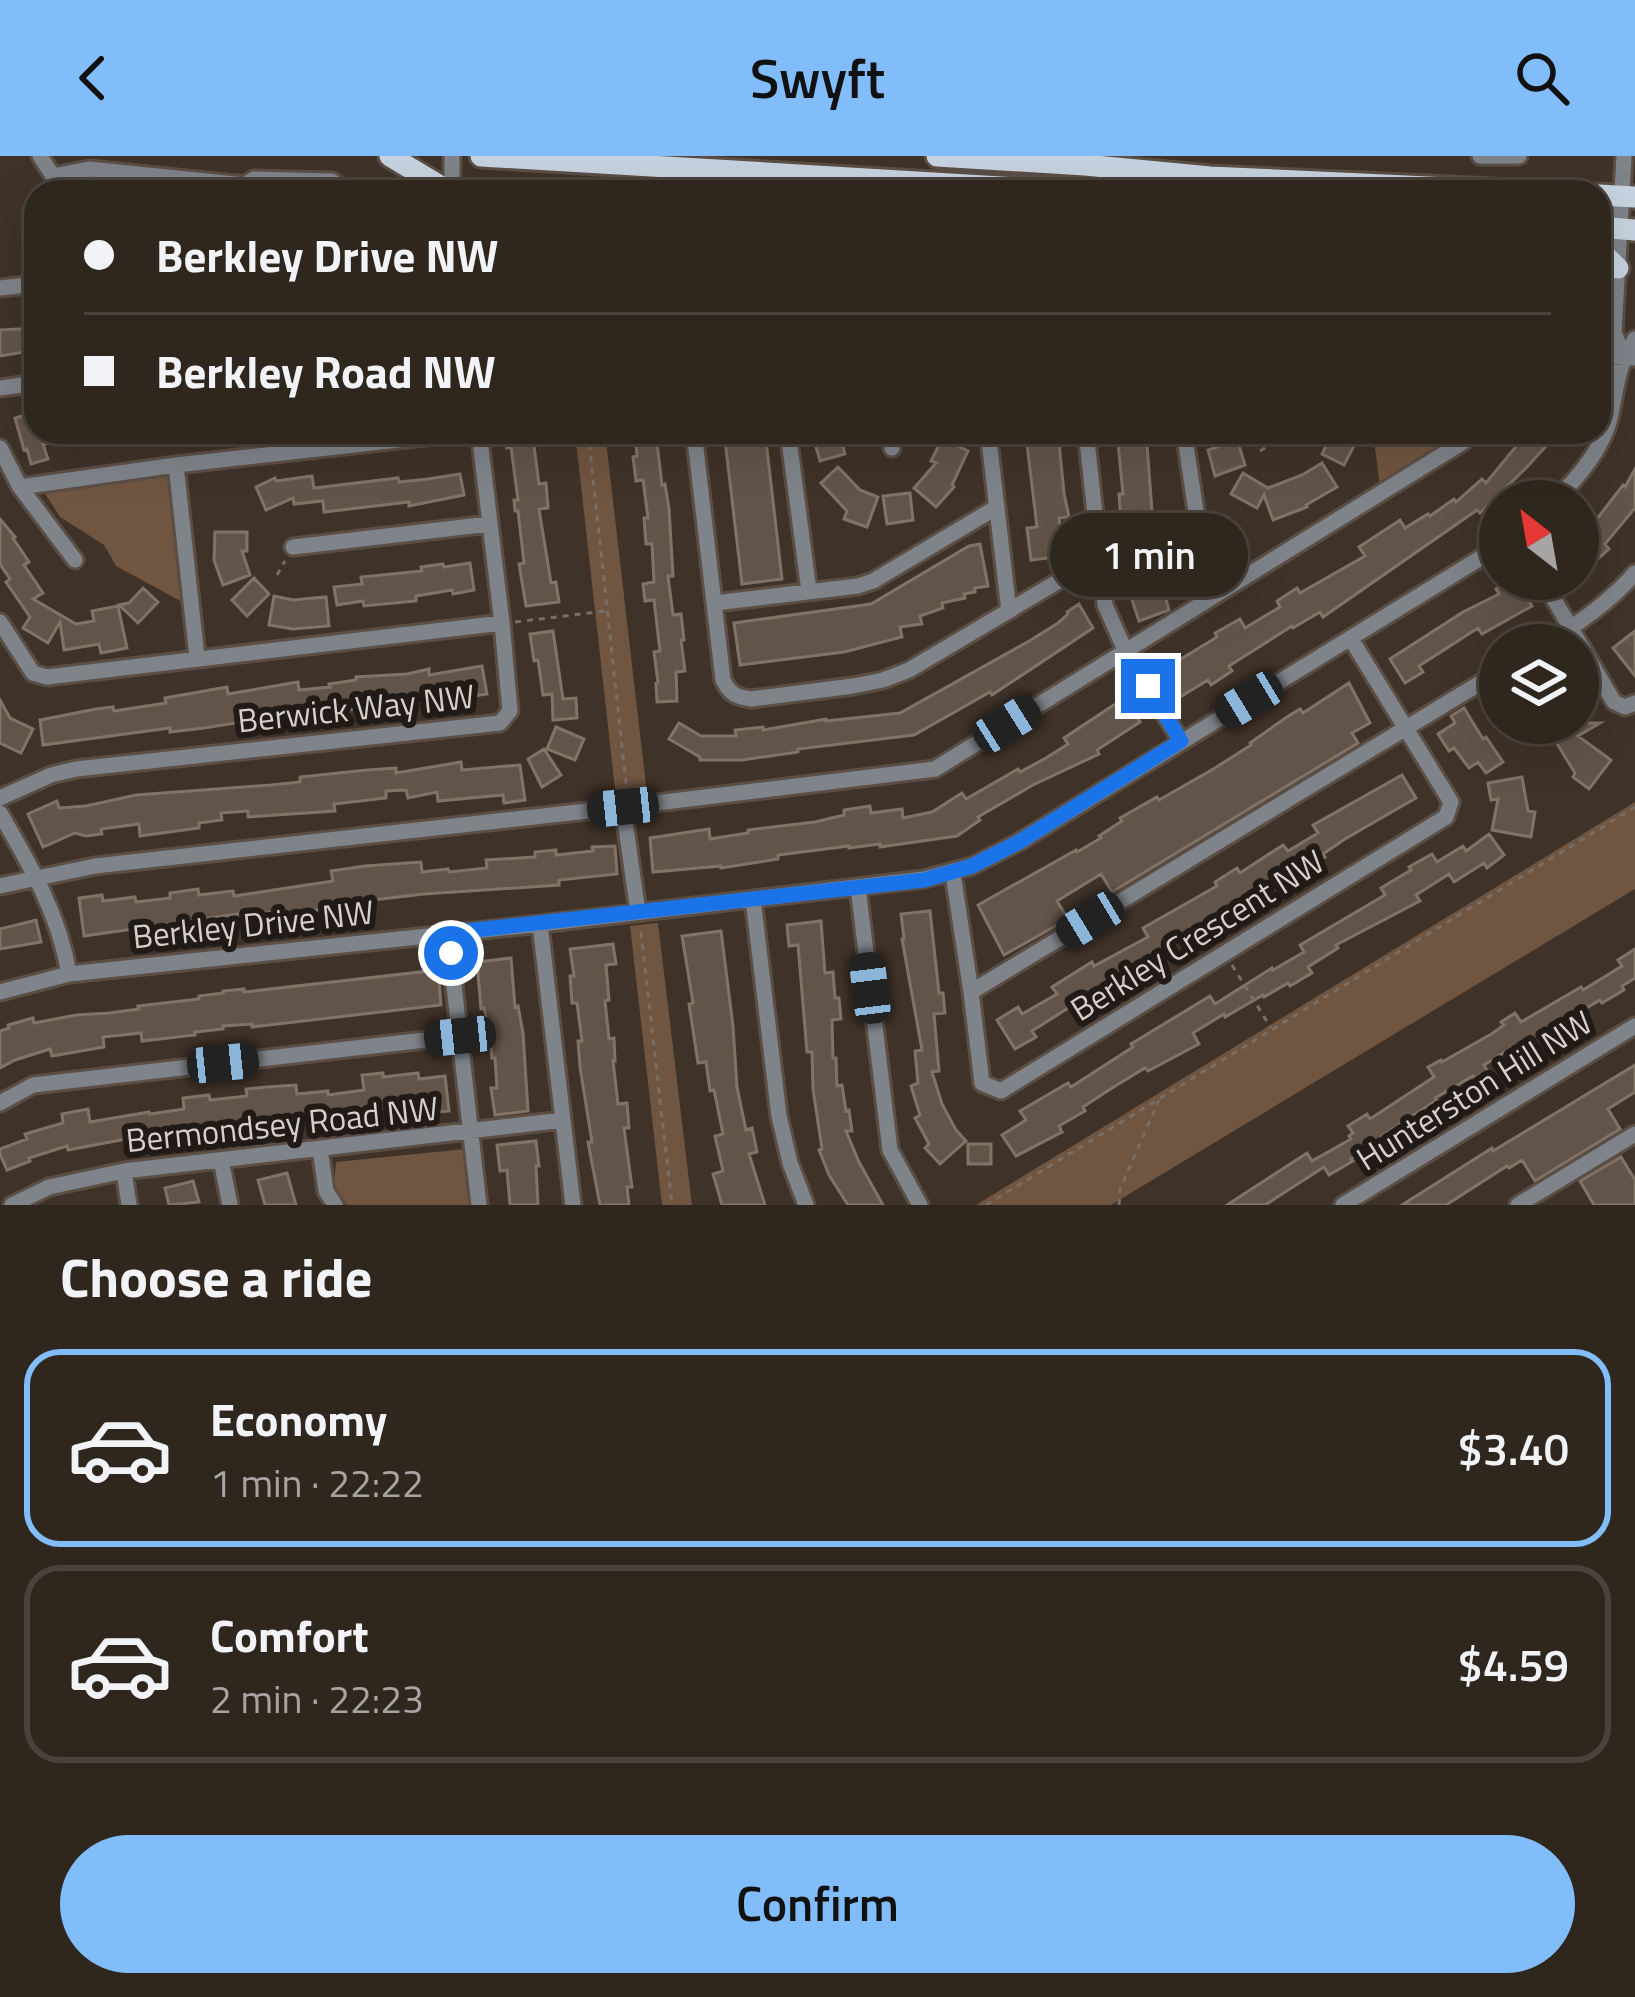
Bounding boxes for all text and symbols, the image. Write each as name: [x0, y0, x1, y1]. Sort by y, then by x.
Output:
text: Swyft: [750, 37, 885, 119]
icon: back: [60, 45, 126, 111]
icon: search: [1509, 45, 1575, 111]
text: Berkley Drive NW: [156, 221, 498, 289]
text: Berkley Road NW: [156, 337, 496, 405]
north arrow: [1479, 480, 1599, 600]
map controls: [1479, 480, 1599, 744]
callout: 1 min: [1049, 512, 1247, 596]
text: 1 min: [1102, 525, 1196, 584]
button: layers: [1479, 624, 1599, 744]
route end: [1121, 659, 1175, 713]
car: [1209, 666, 1289, 734]
street label: Berwick Way NW: [235, 671, 477, 745]
car: [967, 690, 1047, 758]
car: [585, 785, 661, 829]
street label: Berkley Crescent NW: [1060, 837, 1334, 1033]
street label: Berkley Drive NW: [130, 886, 376, 962]
car: [1050, 886, 1130, 954]
route start: [424, 926, 478, 980]
car: [848, 950, 892, 1026]
street label: Hunterston Hill NW: [1346, 997, 1602, 1183]
car: [422, 1014, 498, 1058]
car: [185, 1041, 261, 1085]
street label: Bermondsey Road NW: [123, 1083, 441, 1165]
text: Choose a ride: [60, 1236, 372, 1318]
text: Economy: [210, 1385, 387, 1453]
icon: car: [66, 1394, 174, 1502]
text: $3.40: [1457, 1414, 1569, 1482]
text: 1 min · 22:22: [210, 1453, 424, 1512]
text: Comfort: [210, 1601, 369, 1669]
icon: car: [66, 1610, 174, 1718]
text: $4.59: [1457, 1630, 1569, 1698]
text: 2 min · 22:23: [210, 1669, 424, 1728]
button: Confirm: [60, 1835, 1575, 1973]

